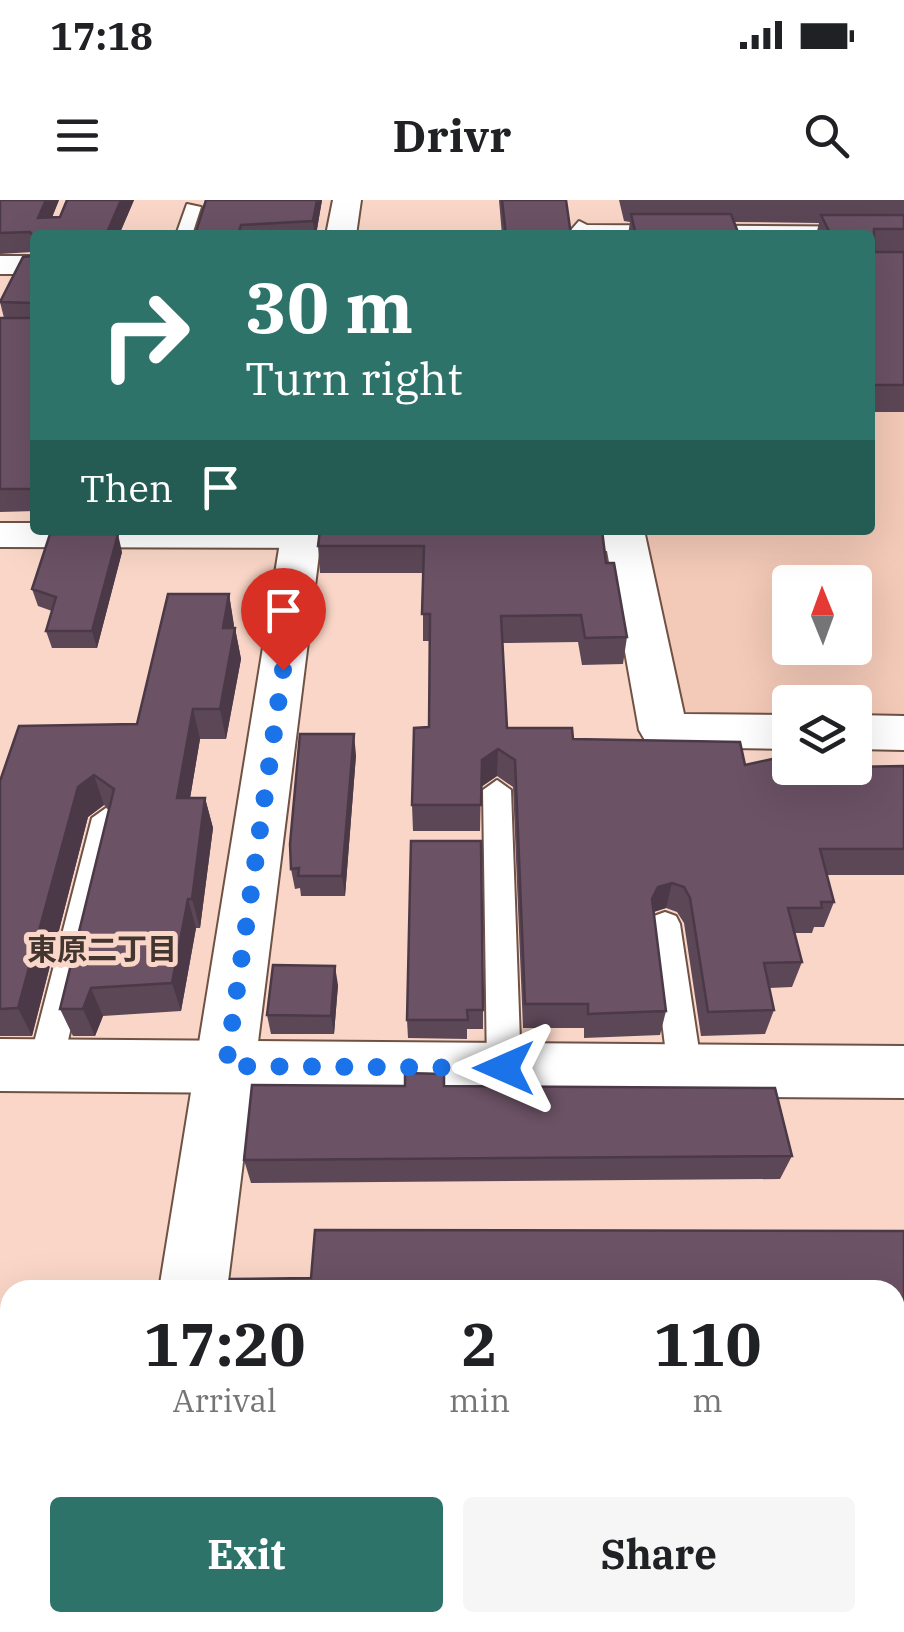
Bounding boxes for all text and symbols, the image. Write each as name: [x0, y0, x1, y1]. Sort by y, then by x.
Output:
text: 17:18: [50, 11, 153, 60]
text: Drivr: [393, 106, 511, 164]
icon: menu: [50, 108, 105, 163]
icon: search: [799, 108, 854, 163]
text: 30 m: [245, 261, 413, 352]
icon: right: [80, 270, 210, 400]
text: Turn right: [245, 349, 463, 407]
icon: arrive: [193, 460, 248, 515]
text: Then: [80, 463, 173, 512]
north arrow: [772, 565, 872, 665]
map controls: [772, 565, 872, 785]
pin: [241, 568, 326, 671]
icon: arrive: [256, 583, 311, 638]
button: layers: [772, 685, 872, 785]
district label: 東原二丁目: [27, 929, 177, 968]
position arrow: [452, 1016, 556, 1120]
text: 17:20: [143, 1304, 306, 1383]
text: 2: [462, 1304, 498, 1383]
text: 110: [654, 1304, 762, 1383]
text: Arrival: [172, 1379, 277, 1421]
text: min: [449, 1379, 510, 1421]
text: m: [692, 1379, 723, 1421]
button: Exit: [50, 1497, 443, 1612]
button: Share: [463, 1497, 855, 1612]

